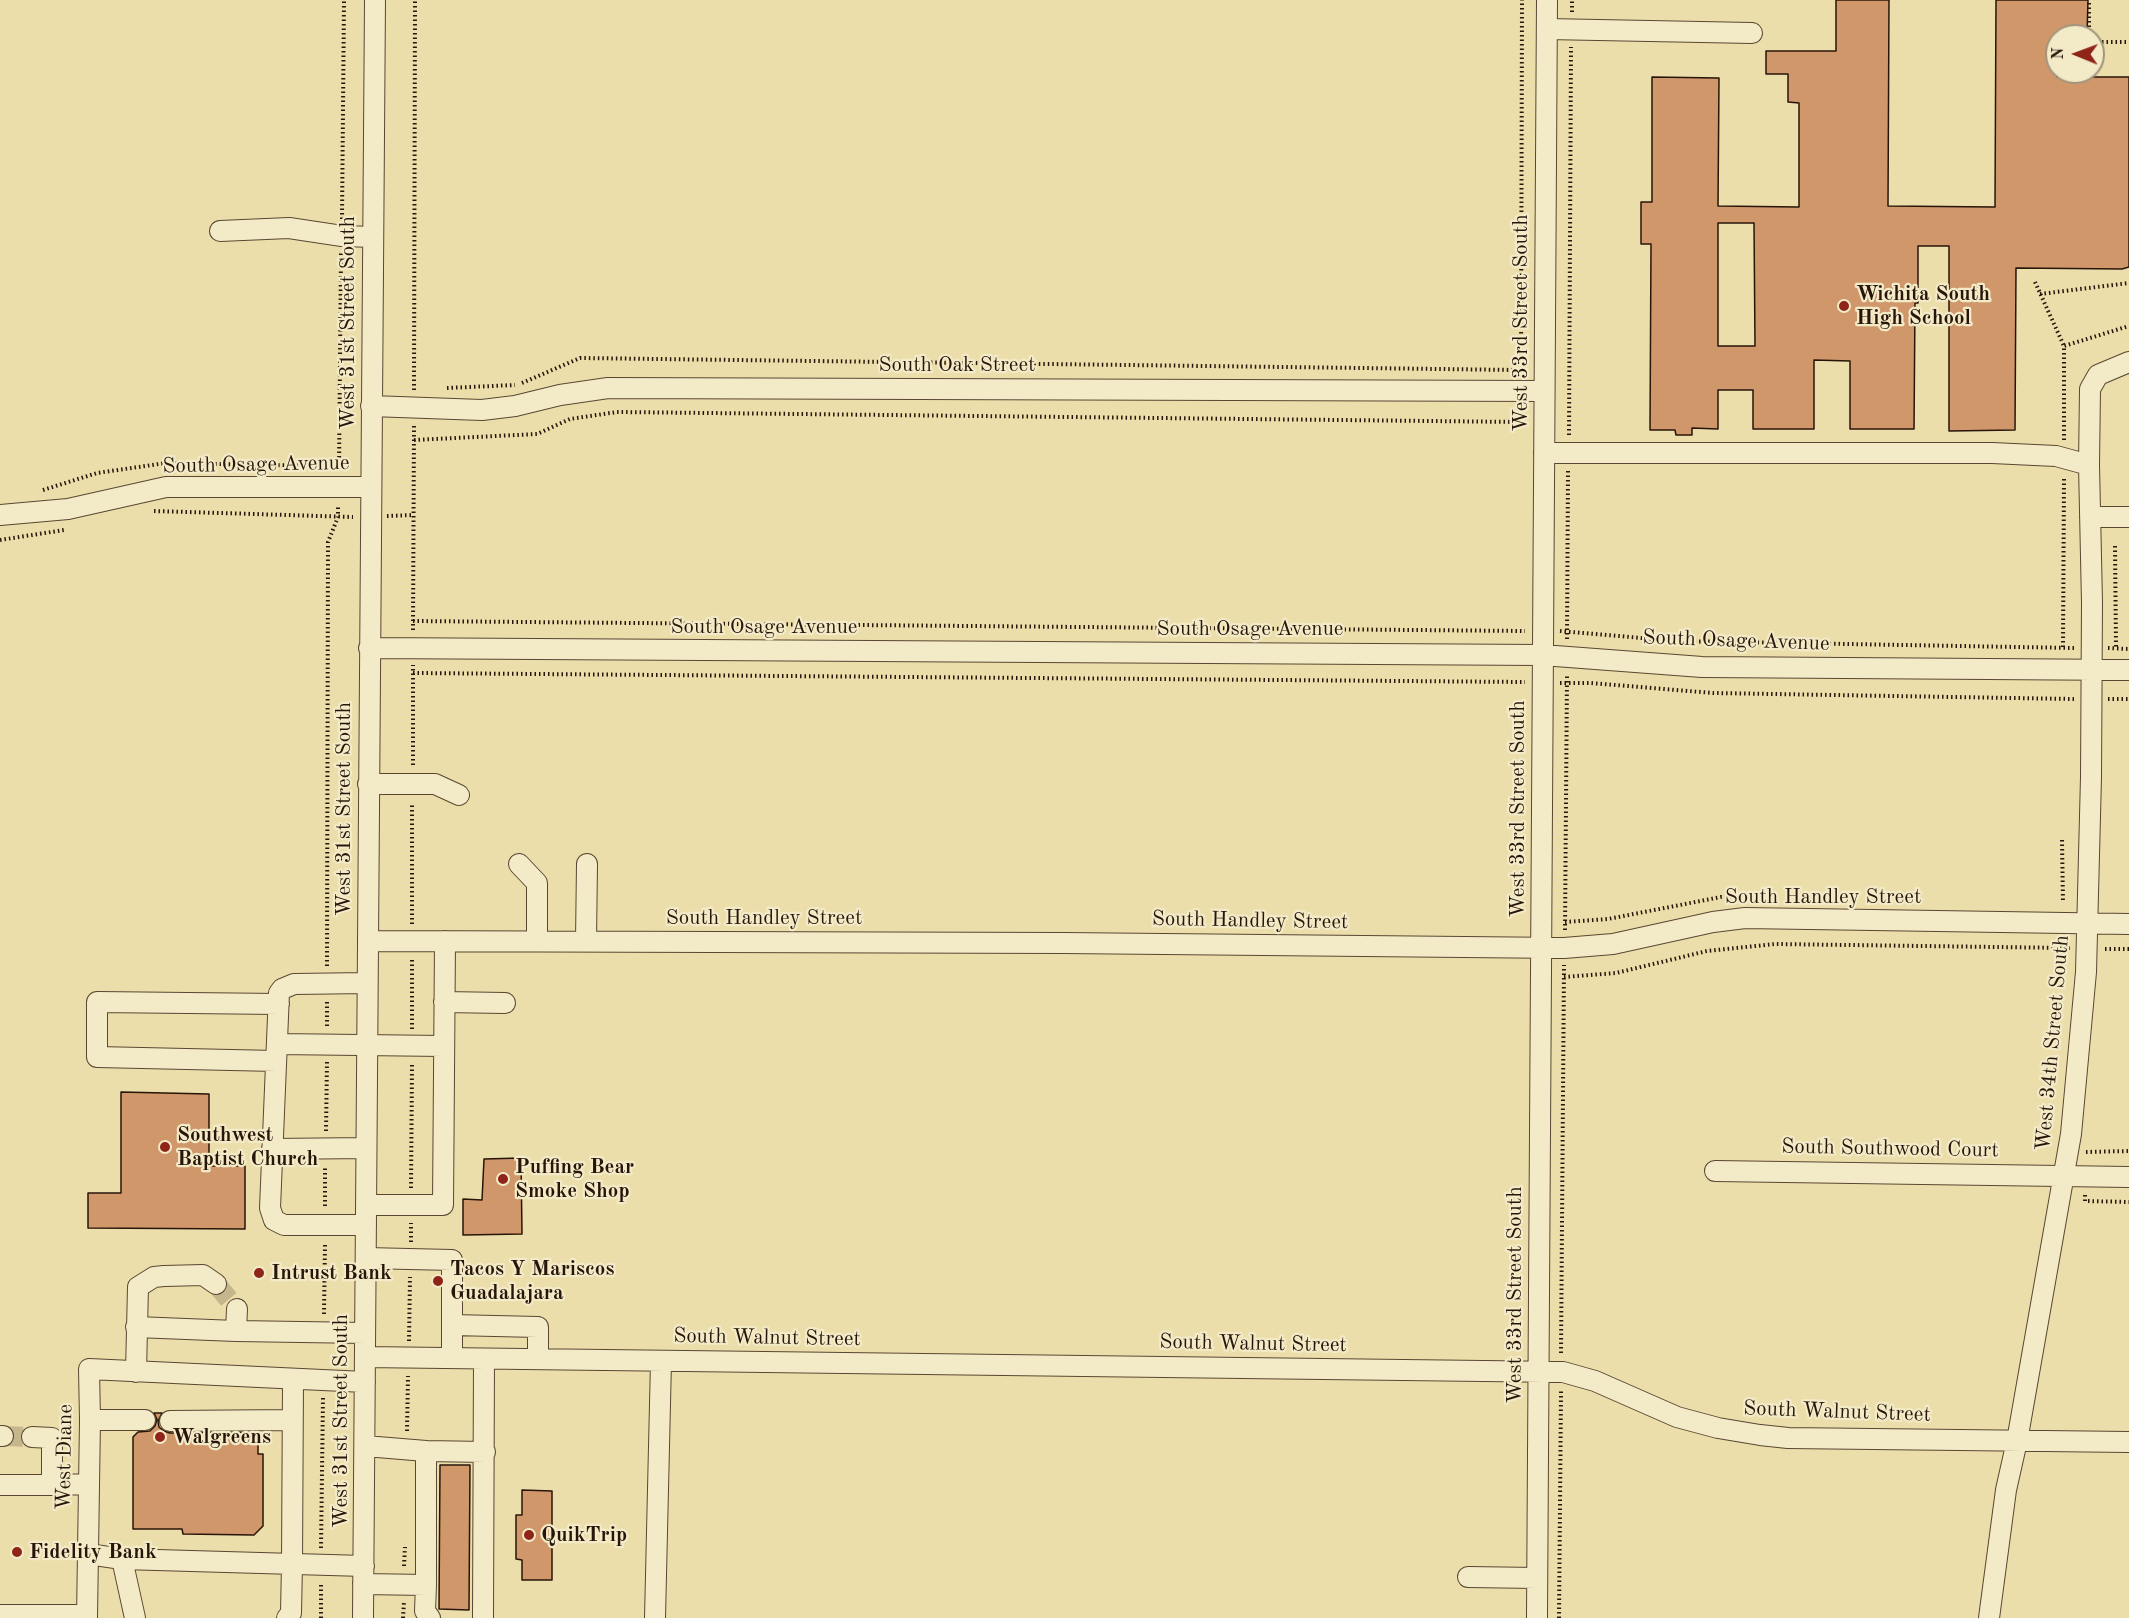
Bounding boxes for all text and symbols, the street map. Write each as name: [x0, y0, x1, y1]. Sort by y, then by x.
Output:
north arrow: [2045, 24, 2105, 84]
text: N: [2051, 47, 2067, 60]
street label: West 33rd Street South: [1508, 214, 1534, 432]
street label: West 31st Street South: [335, 216, 361, 430]
place label: Wichita South High School: [1856, 281, 1990, 331]
marker: Wichita South High School: [1837, 299, 1851, 313]
street label: South Oak Street: [879, 352, 1035, 378]
street label: South Osage Avenue: [162, 451, 350, 479]
street label: South Osage Avenue: [670, 614, 858, 640]
street label: South Osage Avenue: [1156, 616, 1344, 642]
street label: South Osage Avenue: [1642, 625, 1830, 657]
street label: West 33rd Street South: [1505, 700, 1531, 918]
street label: West 31st Street South: [331, 702, 357, 916]
street label: South Handley Street: [1725, 884, 1921, 910]
street label: South Handley Street: [666, 905, 862, 931]
street label: South Handley Street: [1152, 907, 1348, 935]
street label: West 34th Street South: [2031, 934, 2075, 1152]
place label: Southwest Baptist Church: [177, 1122, 318, 1172]
street label: South Southwood Court: [1781, 1135, 1999, 1163]
marker: Southwest Baptist Church: [158, 1140, 172, 1154]
place label: Puffing Bear Smoke Shop: [515, 1154, 634, 1204]
marker: Puffing Bear Smoke Shop: [496, 1172, 510, 1186]
street label: West 33rd Street South: [1502, 1186, 1528, 1404]
place label: Tacos Y Mariscos Guadalajara: [450, 1256, 614, 1306]
place label: Intrust Bank: [271, 1260, 392, 1286]
marker: Intrust Bank: [252, 1266, 266, 1280]
marker: Tacos Y Mariscos Guadalajara: [431, 1274, 445, 1288]
street label: West 31st Street South: [328, 1314, 354, 1528]
street label: South Walnut Street: [673, 1324, 861, 1352]
street label: South Walnut Street: [1159, 1330, 1347, 1358]
street label: South Walnut Street: [1743, 1396, 1931, 1428]
street label: West Diane: [51, 1404, 79, 1510]
place label: Walgreens: [172, 1424, 271, 1450]
marker: Walgreens: [153, 1430, 167, 1444]
place label: QuikTrip: [541, 1522, 627, 1548]
marker: QuikTrip: [522, 1528, 536, 1542]
place label: Fidelity Bank: [29, 1539, 157, 1565]
marker: Fidelity Bank: [10, 1545, 24, 1559]

